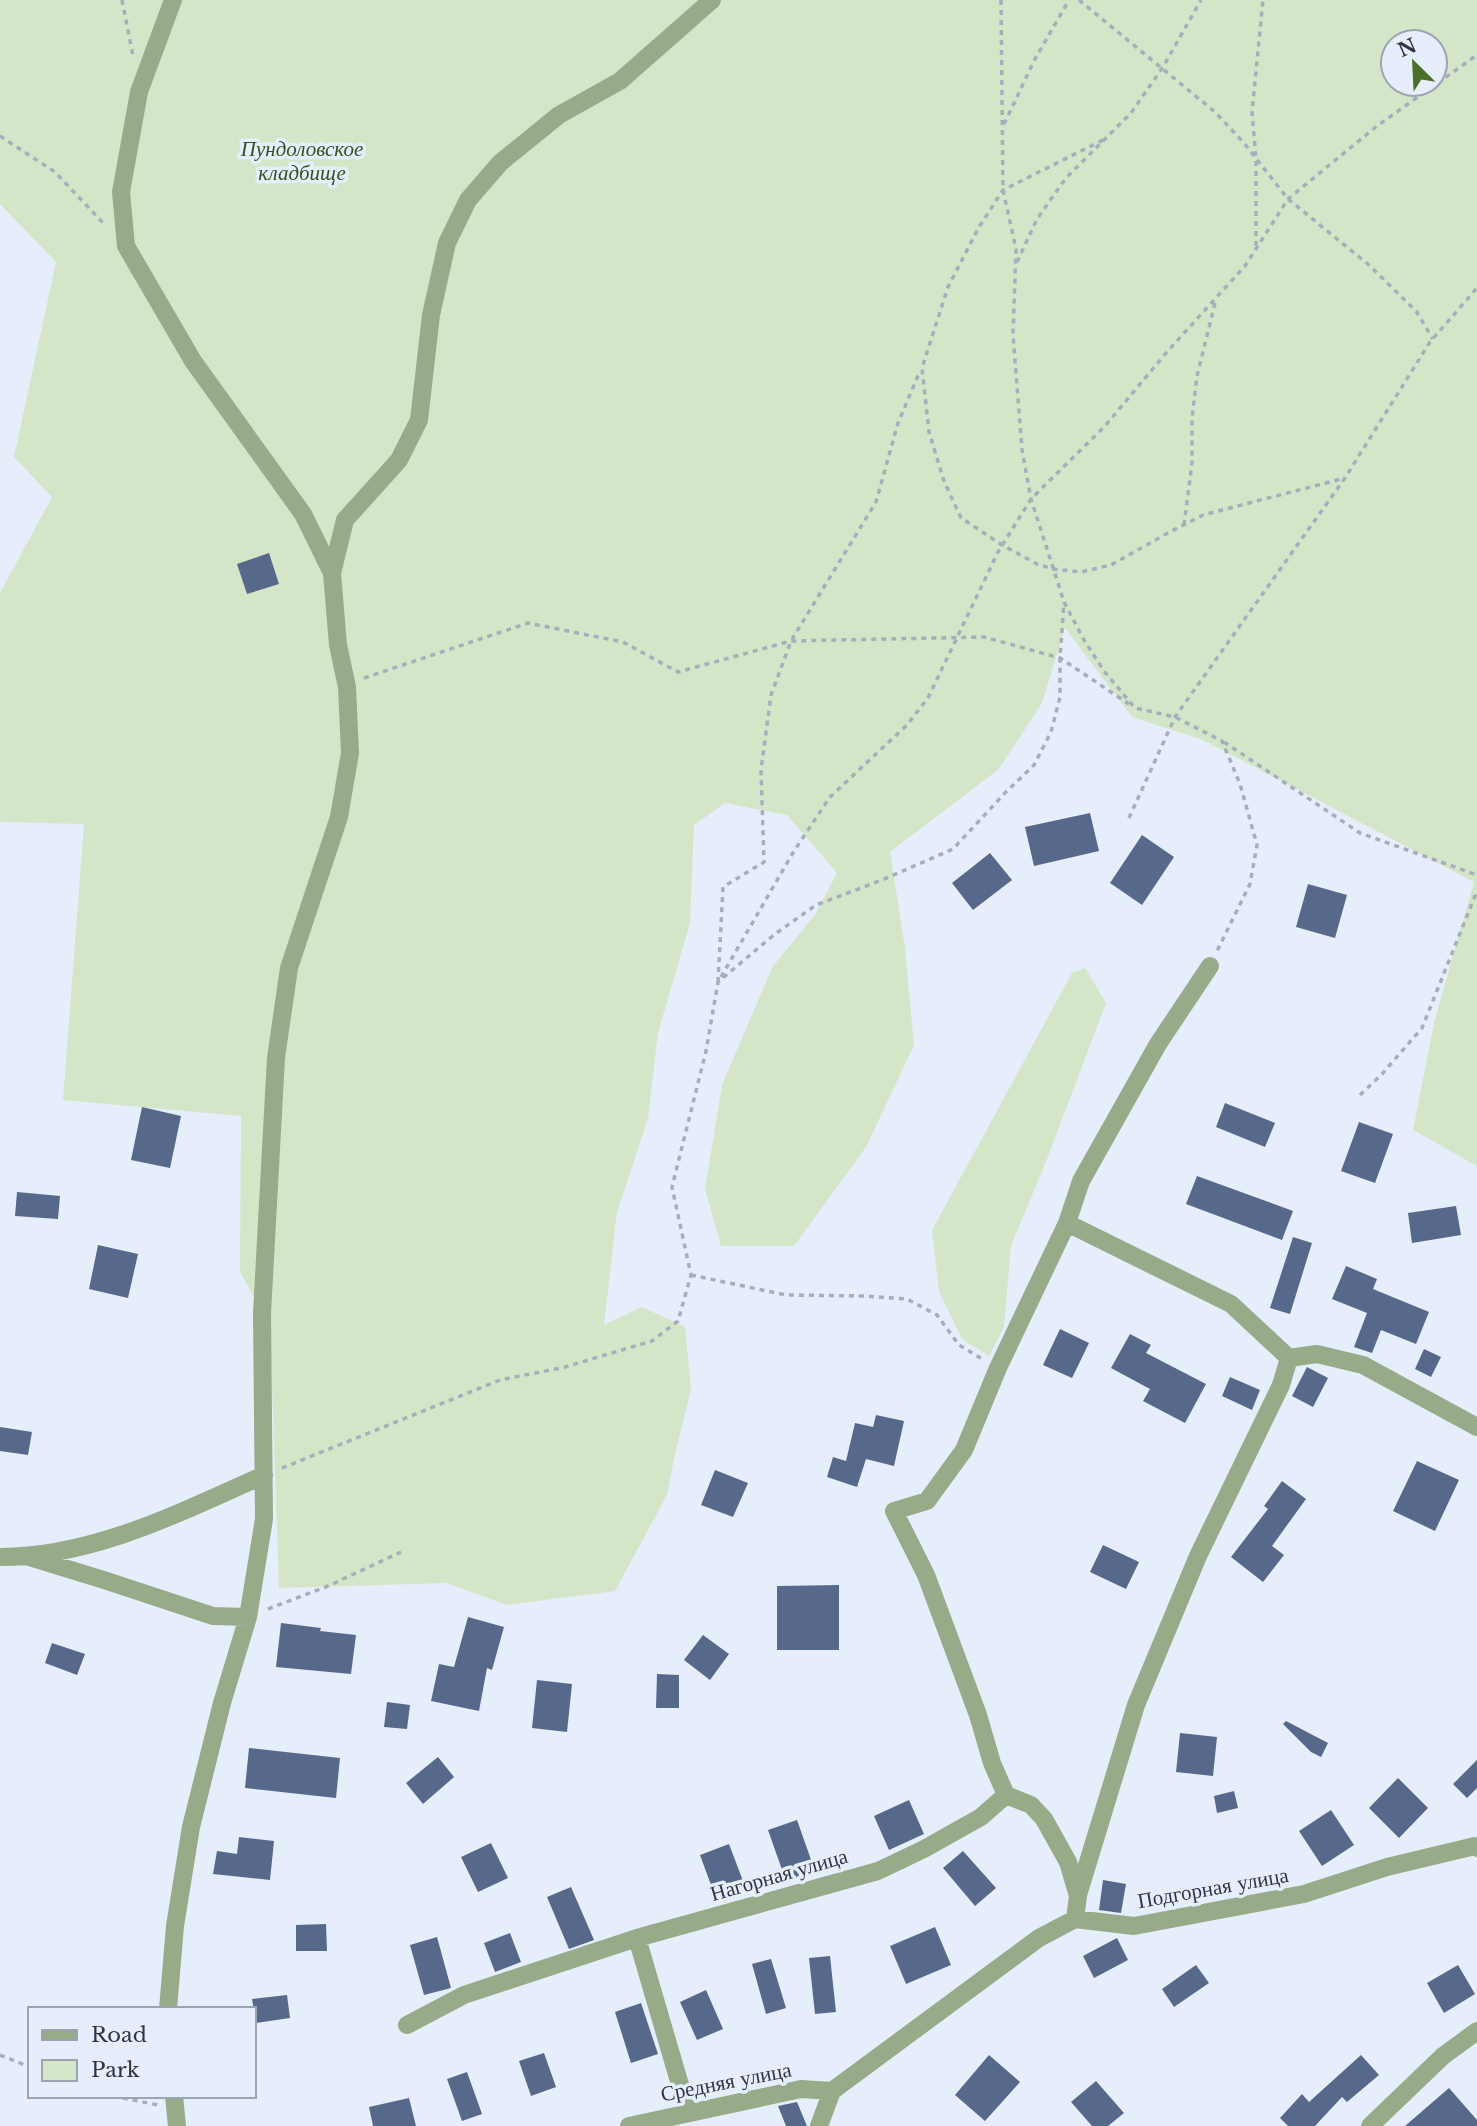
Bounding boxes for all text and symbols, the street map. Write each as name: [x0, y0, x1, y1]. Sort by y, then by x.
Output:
north arrow: [1379, 28, 1449, 98]
text: N: [1394, 34, 1420, 62]
park label: Пундоловское кладбище: [240, 136, 363, 186]
street label: Нагорная улица: [707, 1843, 851, 1907]
street label: Подгорная улица: [1135, 1862, 1291, 1914]
legend: [28, 2007, 256, 2098]
text: Road: [91, 2022, 147, 2048]
street label: Средняя улица: [658, 2056, 794, 2107]
text: Park: [91, 2057, 140, 2083]

